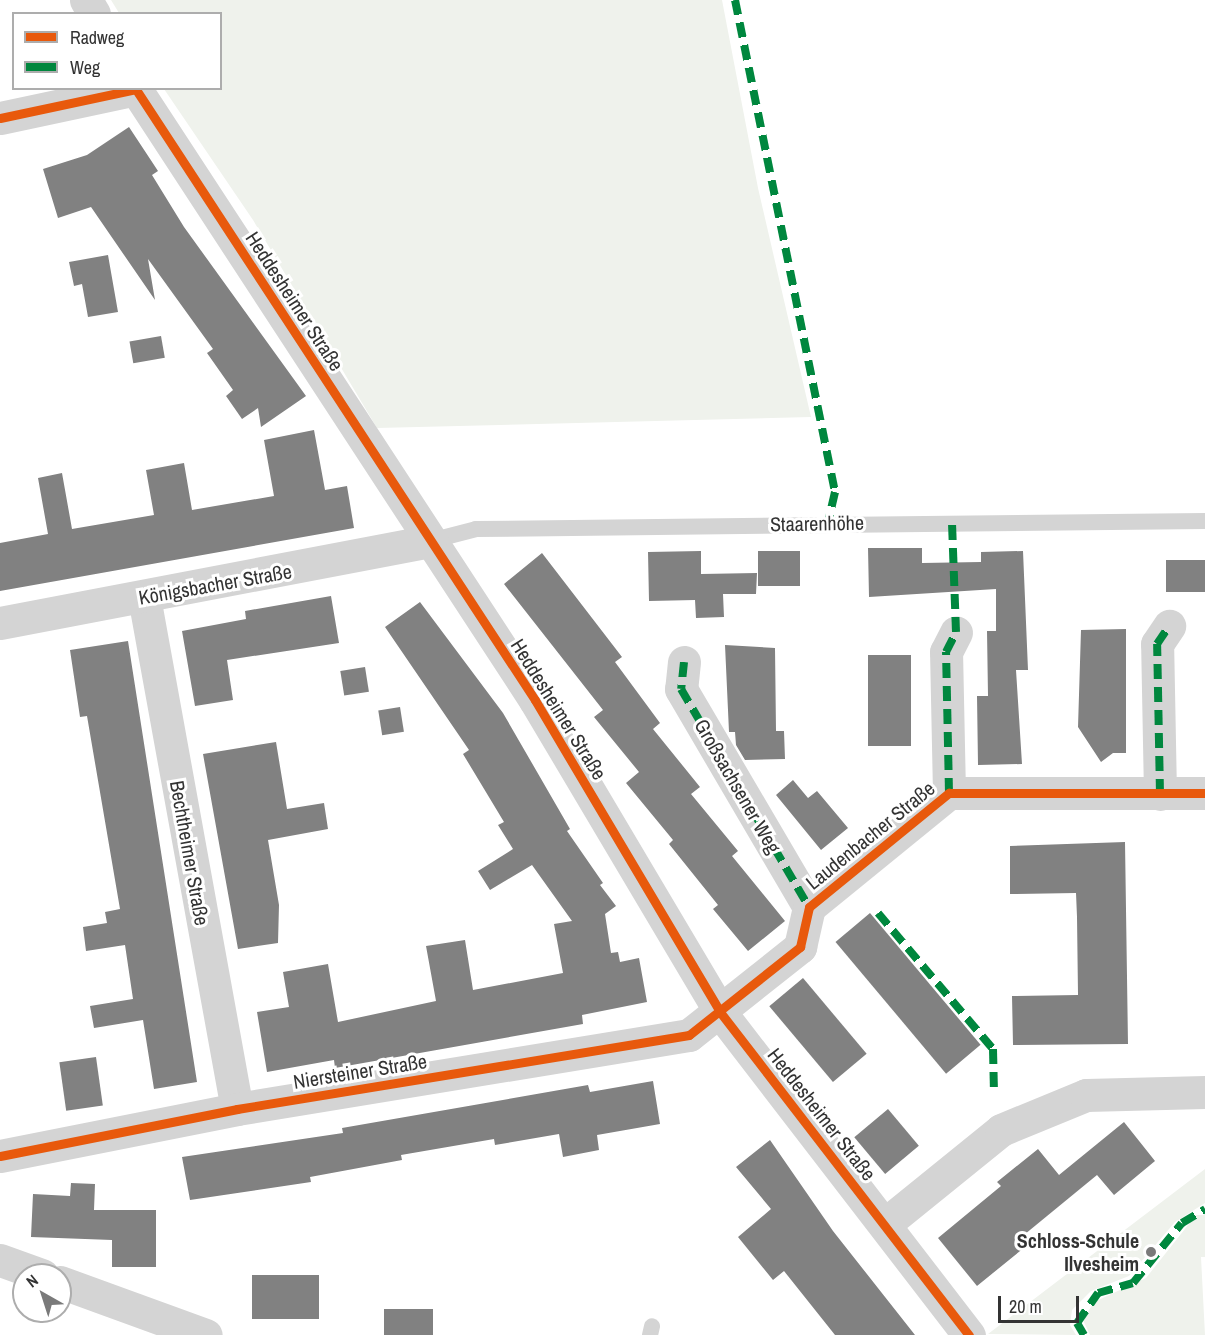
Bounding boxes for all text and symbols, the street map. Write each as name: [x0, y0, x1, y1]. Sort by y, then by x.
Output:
legend: [12, 12, 222, 90]
text: Radweg: [70, 25, 124, 50]
text: Weg: [70, 55, 100, 80]
street label: Heddesheimer Straße: [241, 227, 349, 375]
street label: Staarenhöhe: [770, 510, 864, 536]
street label: Königsbacher Straße: [137, 559, 293, 609]
street label: Heddesheimer Straße: [506, 634, 612, 784]
street label: Großsachsener Weg: [690, 715, 786, 857]
street label: Laudenbacher Straße: [801, 776, 939, 894]
street label: Bechtheimer Straße: [165, 779, 215, 927]
street label: Heddesheimer Straße: [763, 1043, 881, 1185]
street label: Niersteiner Straße: [292, 1049, 428, 1093]
place label: Schloss-Schule Ilvesheim: [1017, 1228, 1139, 1275]
marker: Schloss-Schule Ilvesheim: [1144, 1245, 1158, 1259]
north arrow: [12, 1263, 72, 1323]
text: N: [21, 1269, 43, 1292]
scale bar: [1001, 1284, 1082, 1322]
text: 20 m: [1009, 1294, 1042, 1319]

